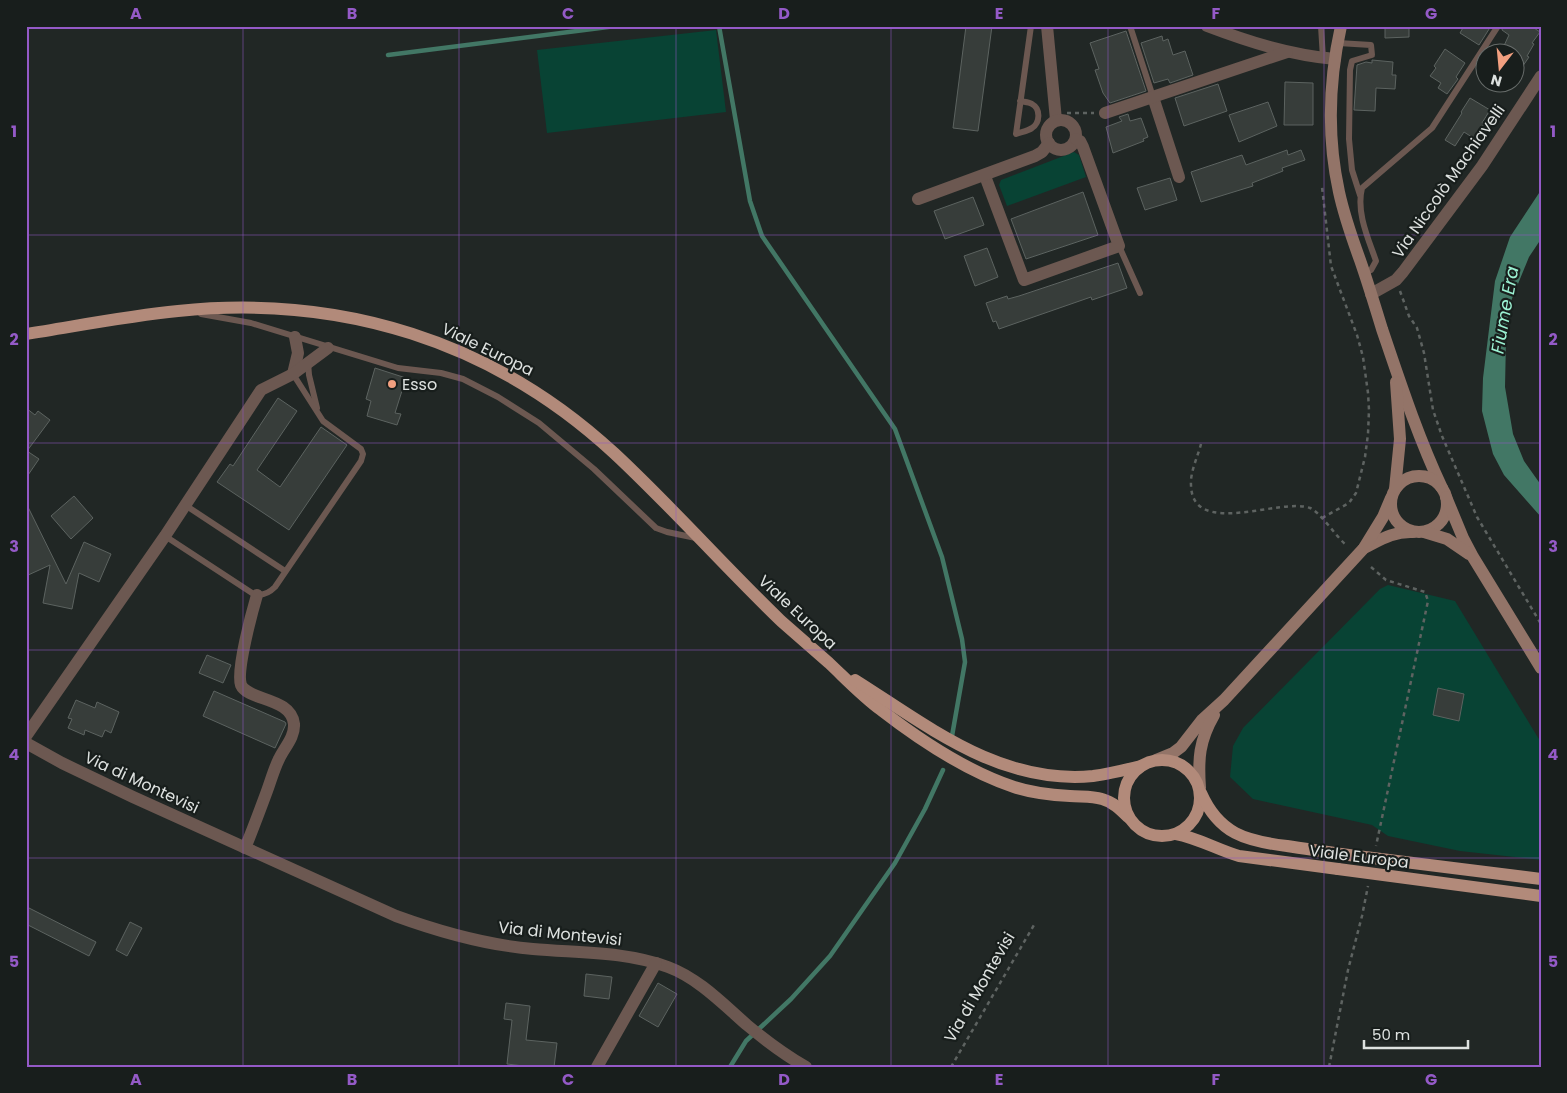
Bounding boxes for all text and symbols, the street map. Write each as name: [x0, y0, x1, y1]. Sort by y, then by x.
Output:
text: A: [130, 2, 142, 25]
text: B: [347, 2, 357, 25]
text: C: [562, 2, 574, 25]
text: D: [778, 2, 790, 25]
text: E: [995, 2, 1003, 25]
text: F: [1212, 2, 1221, 25]
text: G: [1425, 2, 1437, 25]
north arrow: [1474, 42, 1524, 92]
text: N: [1489, 69, 1504, 92]
street label: Via Niccolò Machiavelli: [1386, 100, 1510, 263]
text: 1: [11, 120, 17, 143]
text: 1: [1550, 120, 1556, 143]
water label: Fiume Era: [1485, 264, 1524, 356]
street label: Viale Europa: [438, 317, 538, 382]
text: 2: [9, 328, 19, 351]
text: 2: [1548, 328, 1558, 351]
place label: Esso: [402, 373, 437, 396]
marker: Esso: [386, 378, 398, 390]
text: 3: [9, 535, 19, 558]
text: 3: [1548, 535, 1558, 558]
street label: Viale Europa: [753, 570, 842, 655]
text: 4: [9, 743, 20, 766]
text: 4: [1548, 743, 1559, 766]
street label: Via di Montevisi: [81, 746, 203, 819]
street label: Viale Europa: [1308, 839, 1410, 874]
street label: Via di Montevisi: [497, 916, 623, 951]
street label: Via di Montevisi: [938, 928, 1020, 1047]
text: 5: [9, 950, 19, 973]
text: 5: [1548, 950, 1558, 973]
scale bar: [1364, 1018, 1468, 1050]
text: 50 m: [1372, 1024, 1410, 1045]
text: A: [130, 1068, 142, 1091]
text: B: [347, 1068, 357, 1091]
text: C: [562, 1068, 574, 1091]
text: D: [778, 1068, 790, 1091]
text: E: [995, 1068, 1003, 1091]
text: F: [1212, 1068, 1221, 1091]
text: G: [1425, 1068, 1437, 1091]

